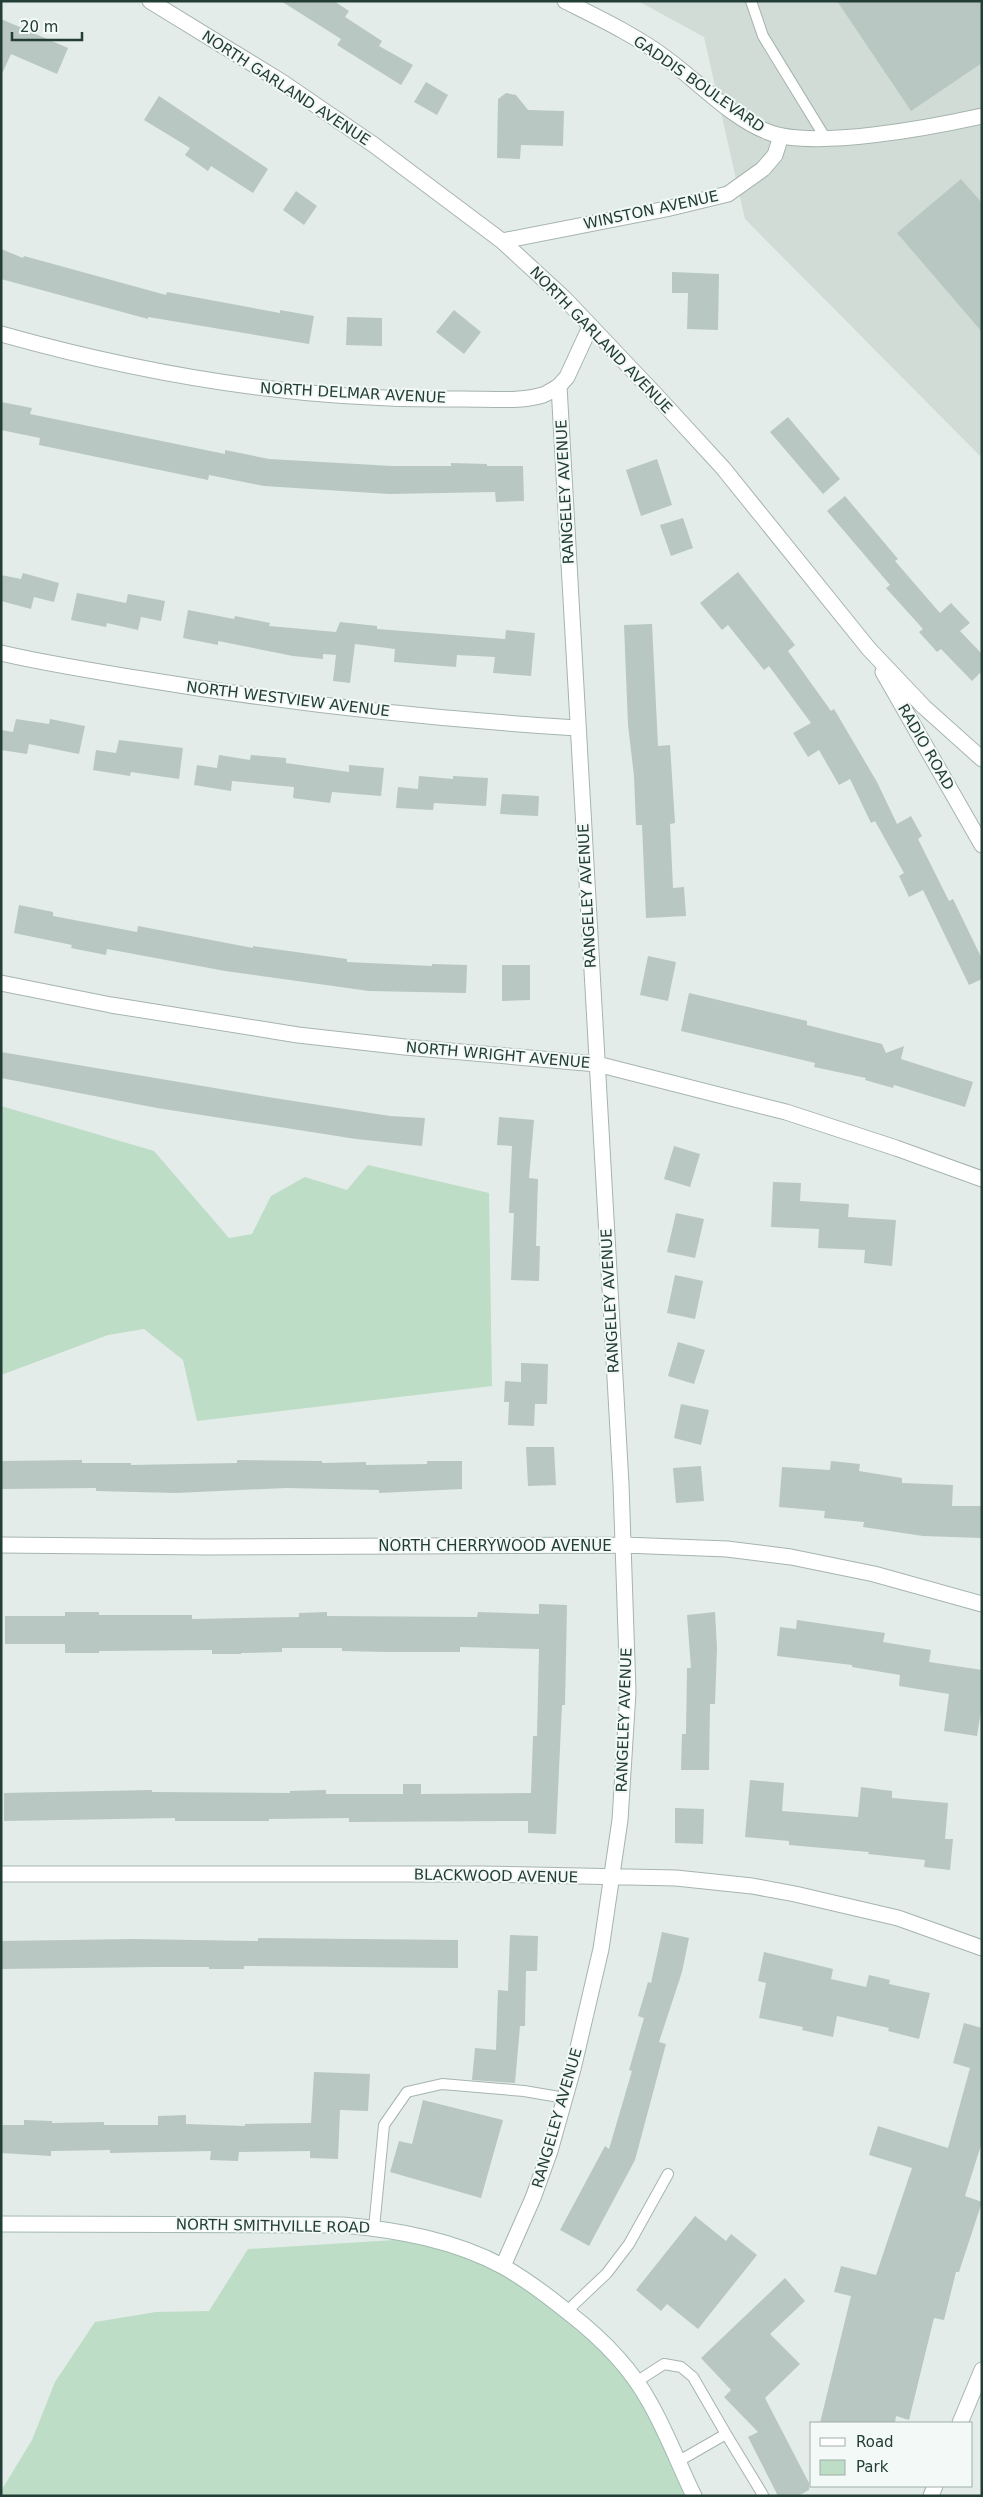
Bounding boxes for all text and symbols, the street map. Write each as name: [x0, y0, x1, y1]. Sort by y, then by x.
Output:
scale bar: [12, 10, 82, 42]
text: 20 m: [20, 18, 58, 36]
street label: NORTH GARLAND AVENUE: [198, 27, 374, 149]
street label: GADDIS BOULEVARD: [630, 32, 768, 136]
street label: WINSTON AVENUE: [582, 187, 720, 233]
street label: NORTH GARLAND AVENUE: [526, 263, 676, 417]
street label: NORTH DELMAR AVENUE: [260, 379, 446, 407]
street label: RANGELEY AVENUE: [552, 419, 578, 565]
street label: NORTH WESTVIEW AVENUE: [185, 678, 391, 720]
street label: RADIO ROAD: [894, 701, 958, 793]
street label: RANGELEY AVENUE: [574, 823, 600, 969]
street label: NORTH WRIGHT AVENUE: [405, 1038, 591, 1072]
street label: RANGELEY AVENUE: [597, 1228, 623, 1374]
street label: NORTH CHERRYWOOD AVENUE: [378, 1537, 612, 1555]
street label: RANGELEY AVENUE: [612, 1647, 636, 1793]
street label: BLACKWOOD AVENUE: [414, 1866, 578, 1886]
street label: RANGELEY AVENUE: [528, 2046, 586, 2190]
street label: NORTH SMITHVILLE ROAD: [176, 2215, 370, 2237]
legend: [810, 2422, 973, 2487]
text: Road: [856, 2433, 894, 2451]
text: Park: [856, 2458, 889, 2476]

